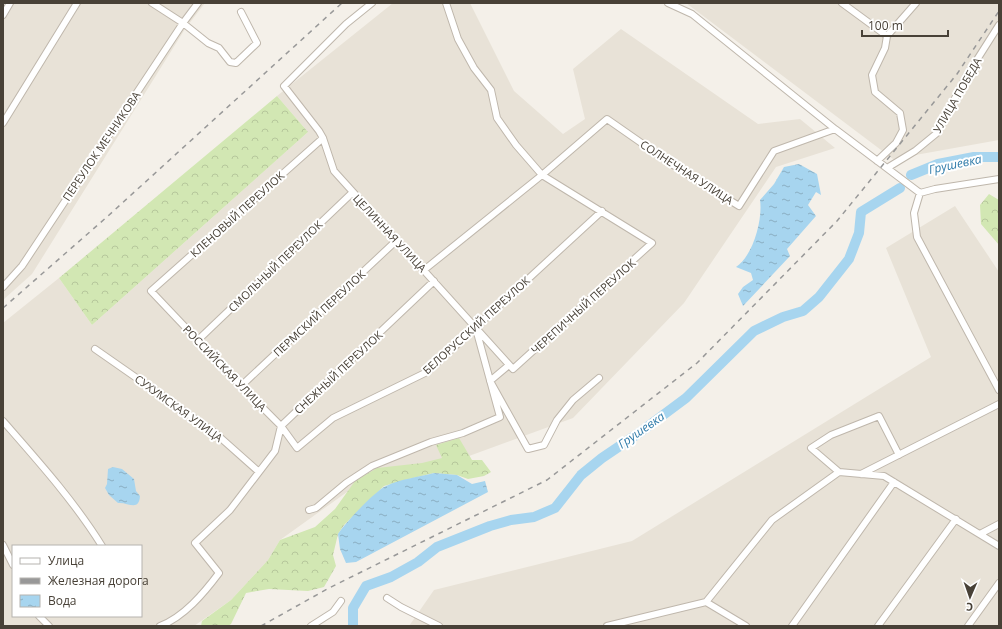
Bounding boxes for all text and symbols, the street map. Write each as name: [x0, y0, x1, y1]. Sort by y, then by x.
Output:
scale bar: [862, 12, 948, 38]
text: 100 m: [868, 17, 903, 34]
street label: УЛИЦА ПОБЕДА: [929, 55, 985, 135]
street label: ПЕРЕУЛОК МЕЧНИКОВА: [59, 88, 143, 204]
street label: СОЛНЕЧНАЯ УЛИЦА: [638, 136, 736, 208]
water label: Грушевка: [927, 150, 983, 178]
street label: КЛЕНОВЫЙ ПЕРЕУЛОК: [187, 168, 287, 260]
street label: ЦЕЛИННАЯ УЛИЦА: [350, 191, 430, 275]
street label: СМОЛЬНЫЙ ПЕРЕУЛОК: [225, 217, 326, 315]
street label: ЧЕРЕПИЧНЫЙ ПЕРЕУЛОК: [528, 255, 639, 357]
street label: ПЕРМСКИЙ ПЕРЕУЛОК: [270, 266, 368, 360]
street label: БЕЛОРУССКИЙ ПЕРЕУЛОК: [419, 273, 533, 377]
street label: РОССИЙСКАЯ УЛИЦА: [180, 322, 270, 414]
street label: СНЕЖНЫЙ ПЕРЕУЛОК: [291, 327, 386, 417]
street label: СУХУМСКАЯ УЛИЦА: [132, 371, 226, 445]
water label: Грушевка: [614, 408, 668, 452]
legend: [12, 545, 142, 617]
text: Улица: [48, 552, 84, 569]
text: Железная дорога: [48, 572, 149, 589]
north arrow: [950, 577, 990, 617]
text: Вода: [48, 592, 77, 609]
text: С: [966, 600, 973, 615]

